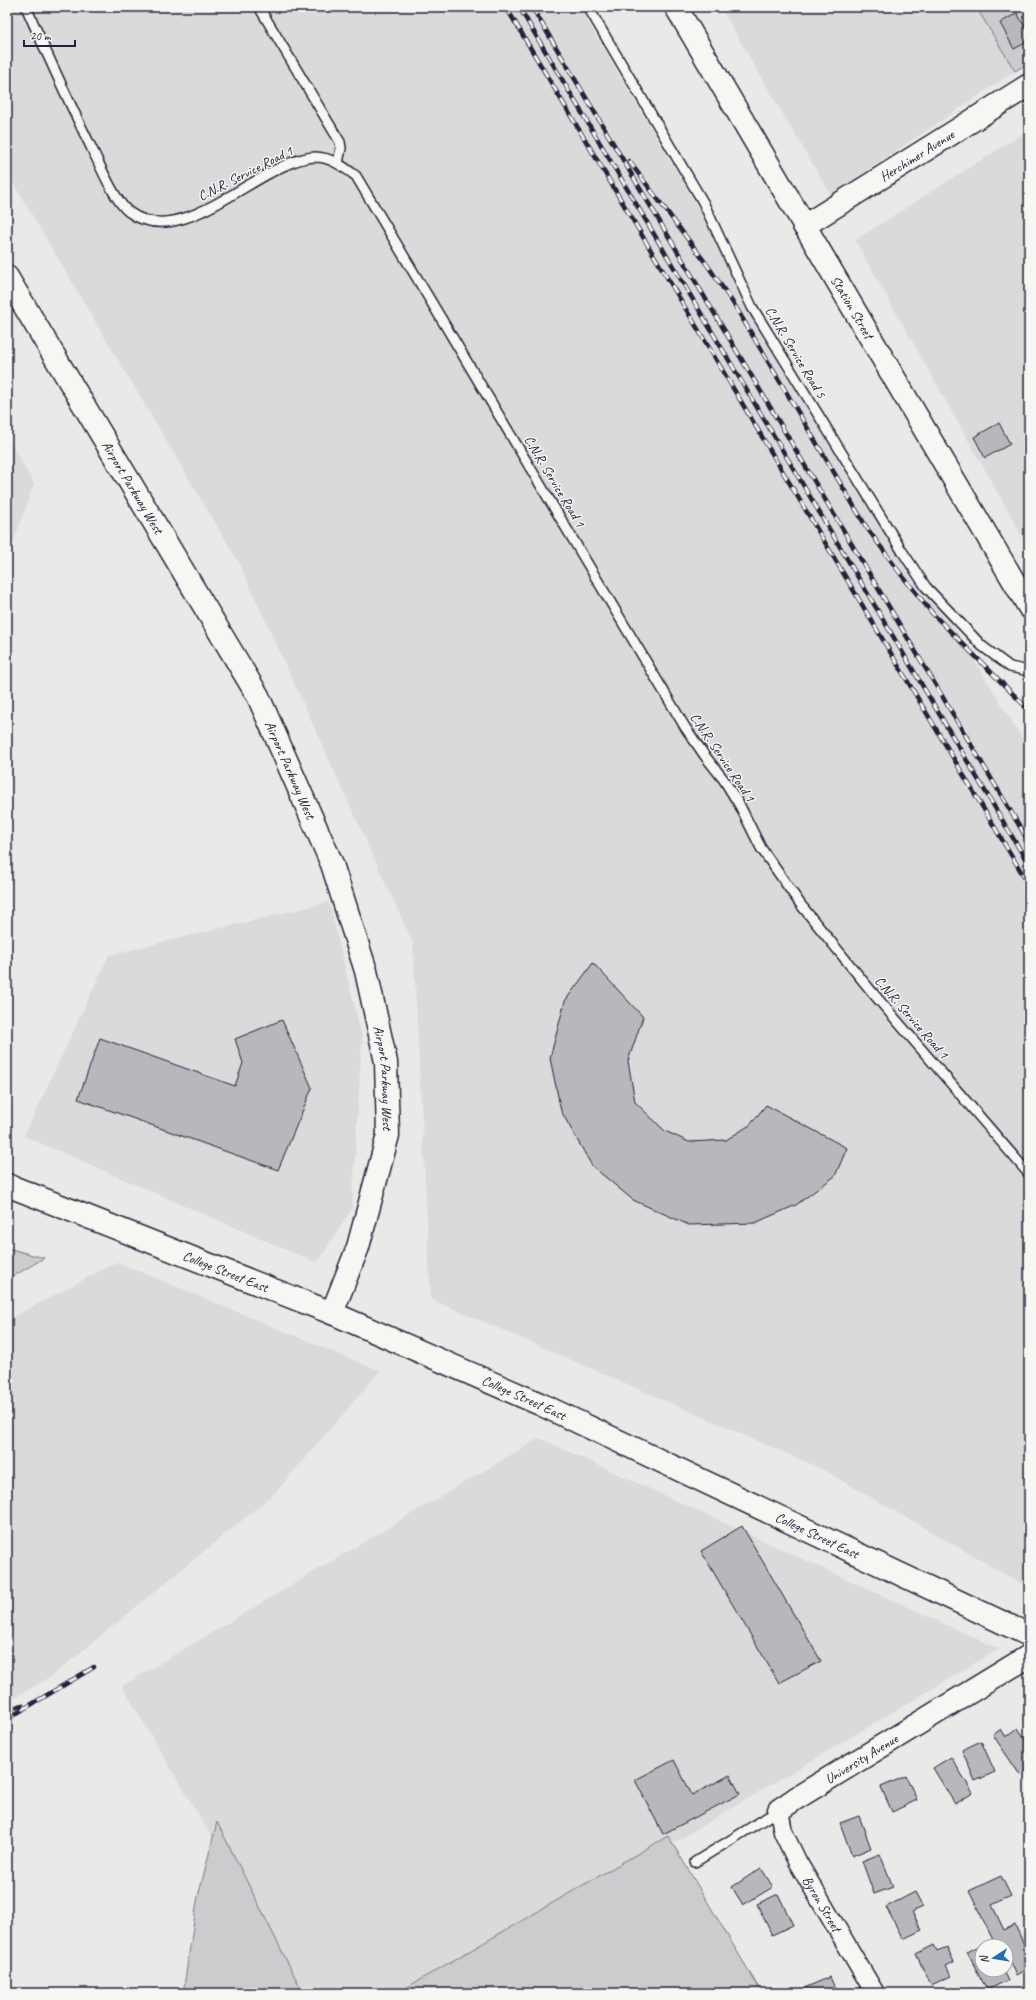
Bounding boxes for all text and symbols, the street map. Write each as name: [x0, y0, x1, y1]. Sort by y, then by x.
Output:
scale bar: [24, 22, 75, 48]
text: 20 m: [30, 28, 52, 44]
street label: Herchimer Avenue: [877, 125, 959, 185]
street label: C.N.R. Service Road 1: [195, 142, 296, 205]
street label: Station Street: [827, 273, 878, 344]
street label: C.N.R. Service Road 5: [762, 303, 830, 402]
street label: C.N.R. Service Road 1: [521, 432, 589, 531]
street label: Airport Parkway West: [98, 438, 168, 538]
street label: C.N.R. Service Road 1: [686, 709, 759, 806]
street label: Airport Parkway West: [261, 718, 320, 823]
street label: C.N.R. Service Road 1: [871, 973, 953, 1063]
street label: Airport Parkway West: [369, 1024, 396, 1132]
street label: College Street East: [180, 1247, 272, 1297]
street label: College Street East: [479, 1372, 570, 1425]
street label: College Street East: [773, 1508, 863, 1563]
street label: University Avenue: [822, 1729, 902, 1788]
street label: Byron Street: [799, 1873, 846, 1937]
north arrow: [974, 1938, 1014, 1978]
text: N: [976, 1953, 992, 1965]

